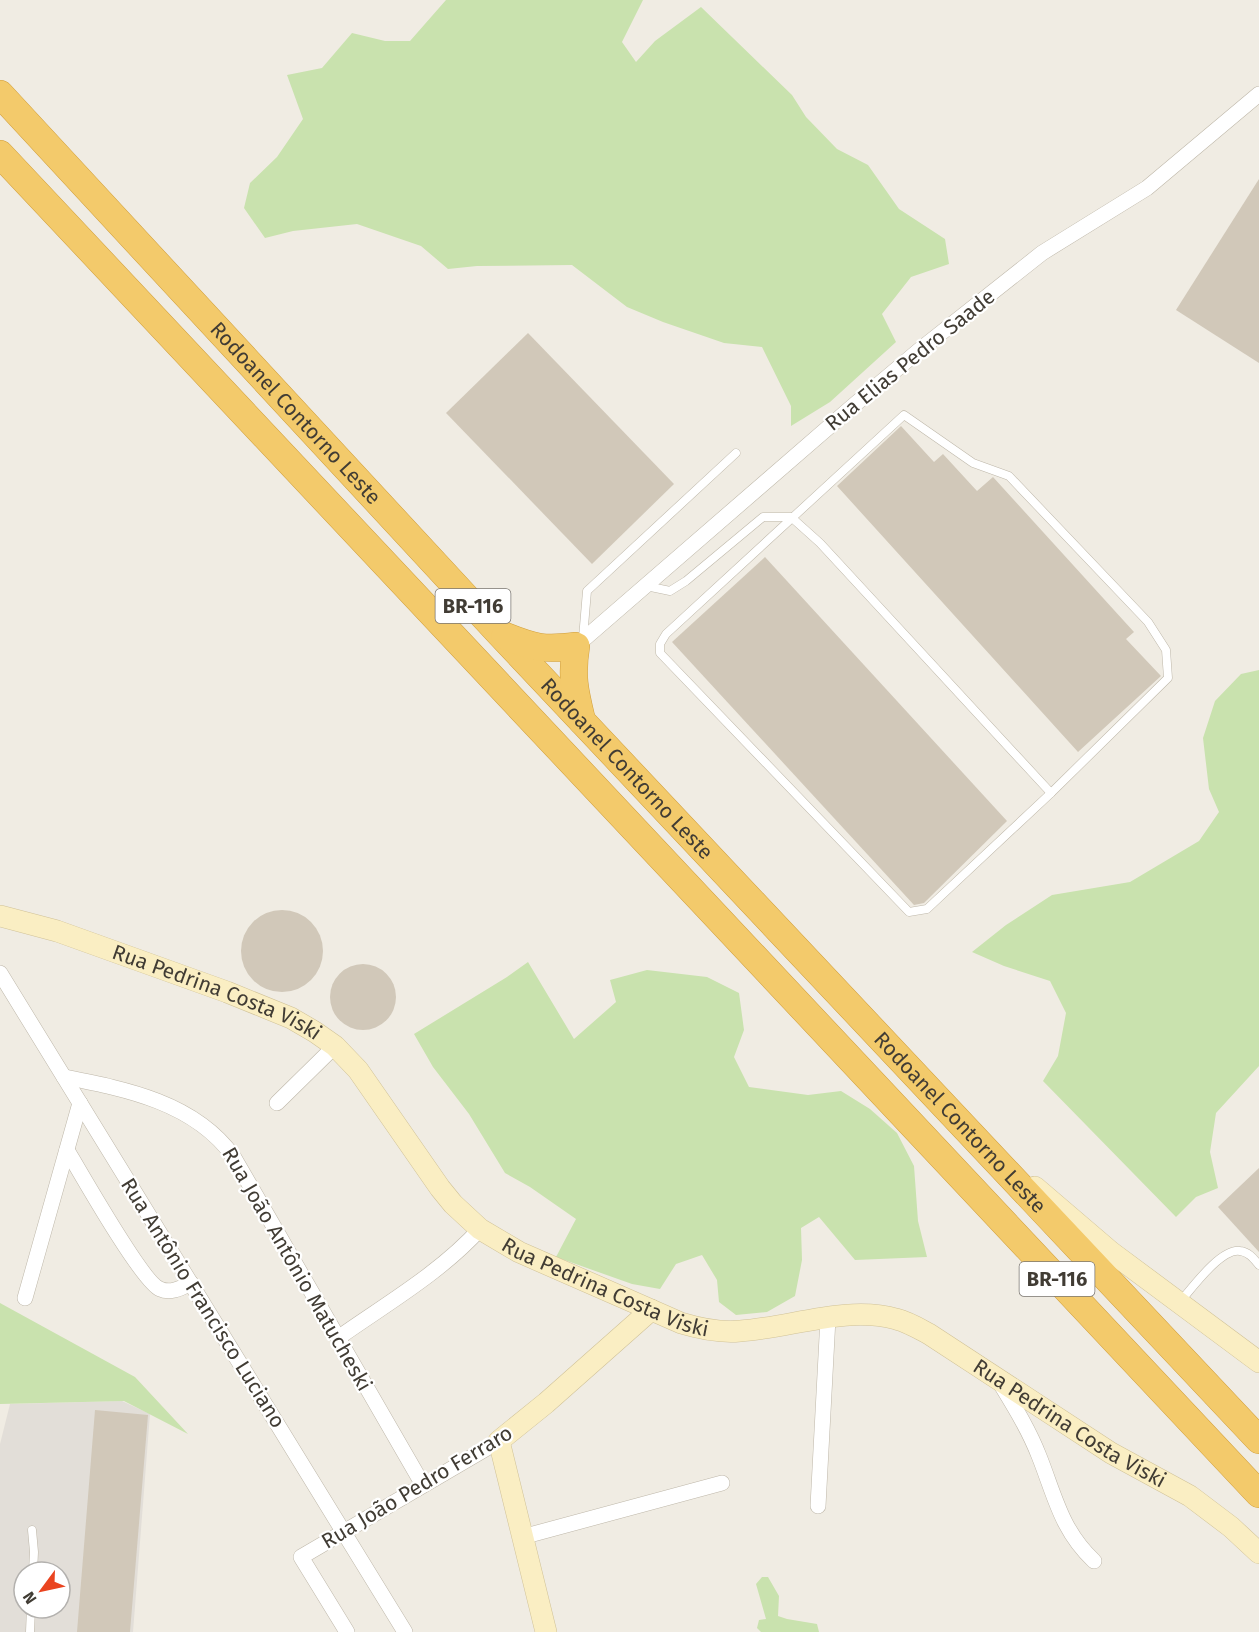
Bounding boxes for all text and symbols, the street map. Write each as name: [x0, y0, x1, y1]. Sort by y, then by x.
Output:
street label: Rua Elias Pedro Saade: [820, 284, 1000, 436]
street label: Rodoanel Contorno Leste: [205, 316, 387, 510]
road number: BR-116: [436, 589, 510, 623]
street label: Rodoanel Contorno Leste: [535, 672, 719, 865]
street label: Rua Pedrina Costa Viski: [109, 939, 327, 1046]
street label: Rodoanel Contorno Leste: [868, 1026, 1052, 1219]
street label: Rua João Antônio Matucheski: [216, 1142, 378, 1396]
street label: Rua Antônio Francisco Luciano: [115, 1173, 291, 1433]
street label: Rua Pedrina Costa Viski: [497, 1232, 711, 1342]
road number: BR-116: [1020, 1262, 1094, 1296]
street label: Rua Pedrina Costa Viski: [968, 1353, 1171, 1493]
street label: Rua João Pedro Ferraro: [317, 1420, 517, 1554]
north arrow: [12, 1560, 72, 1620]
text: N: [19, 1588, 41, 1608]

